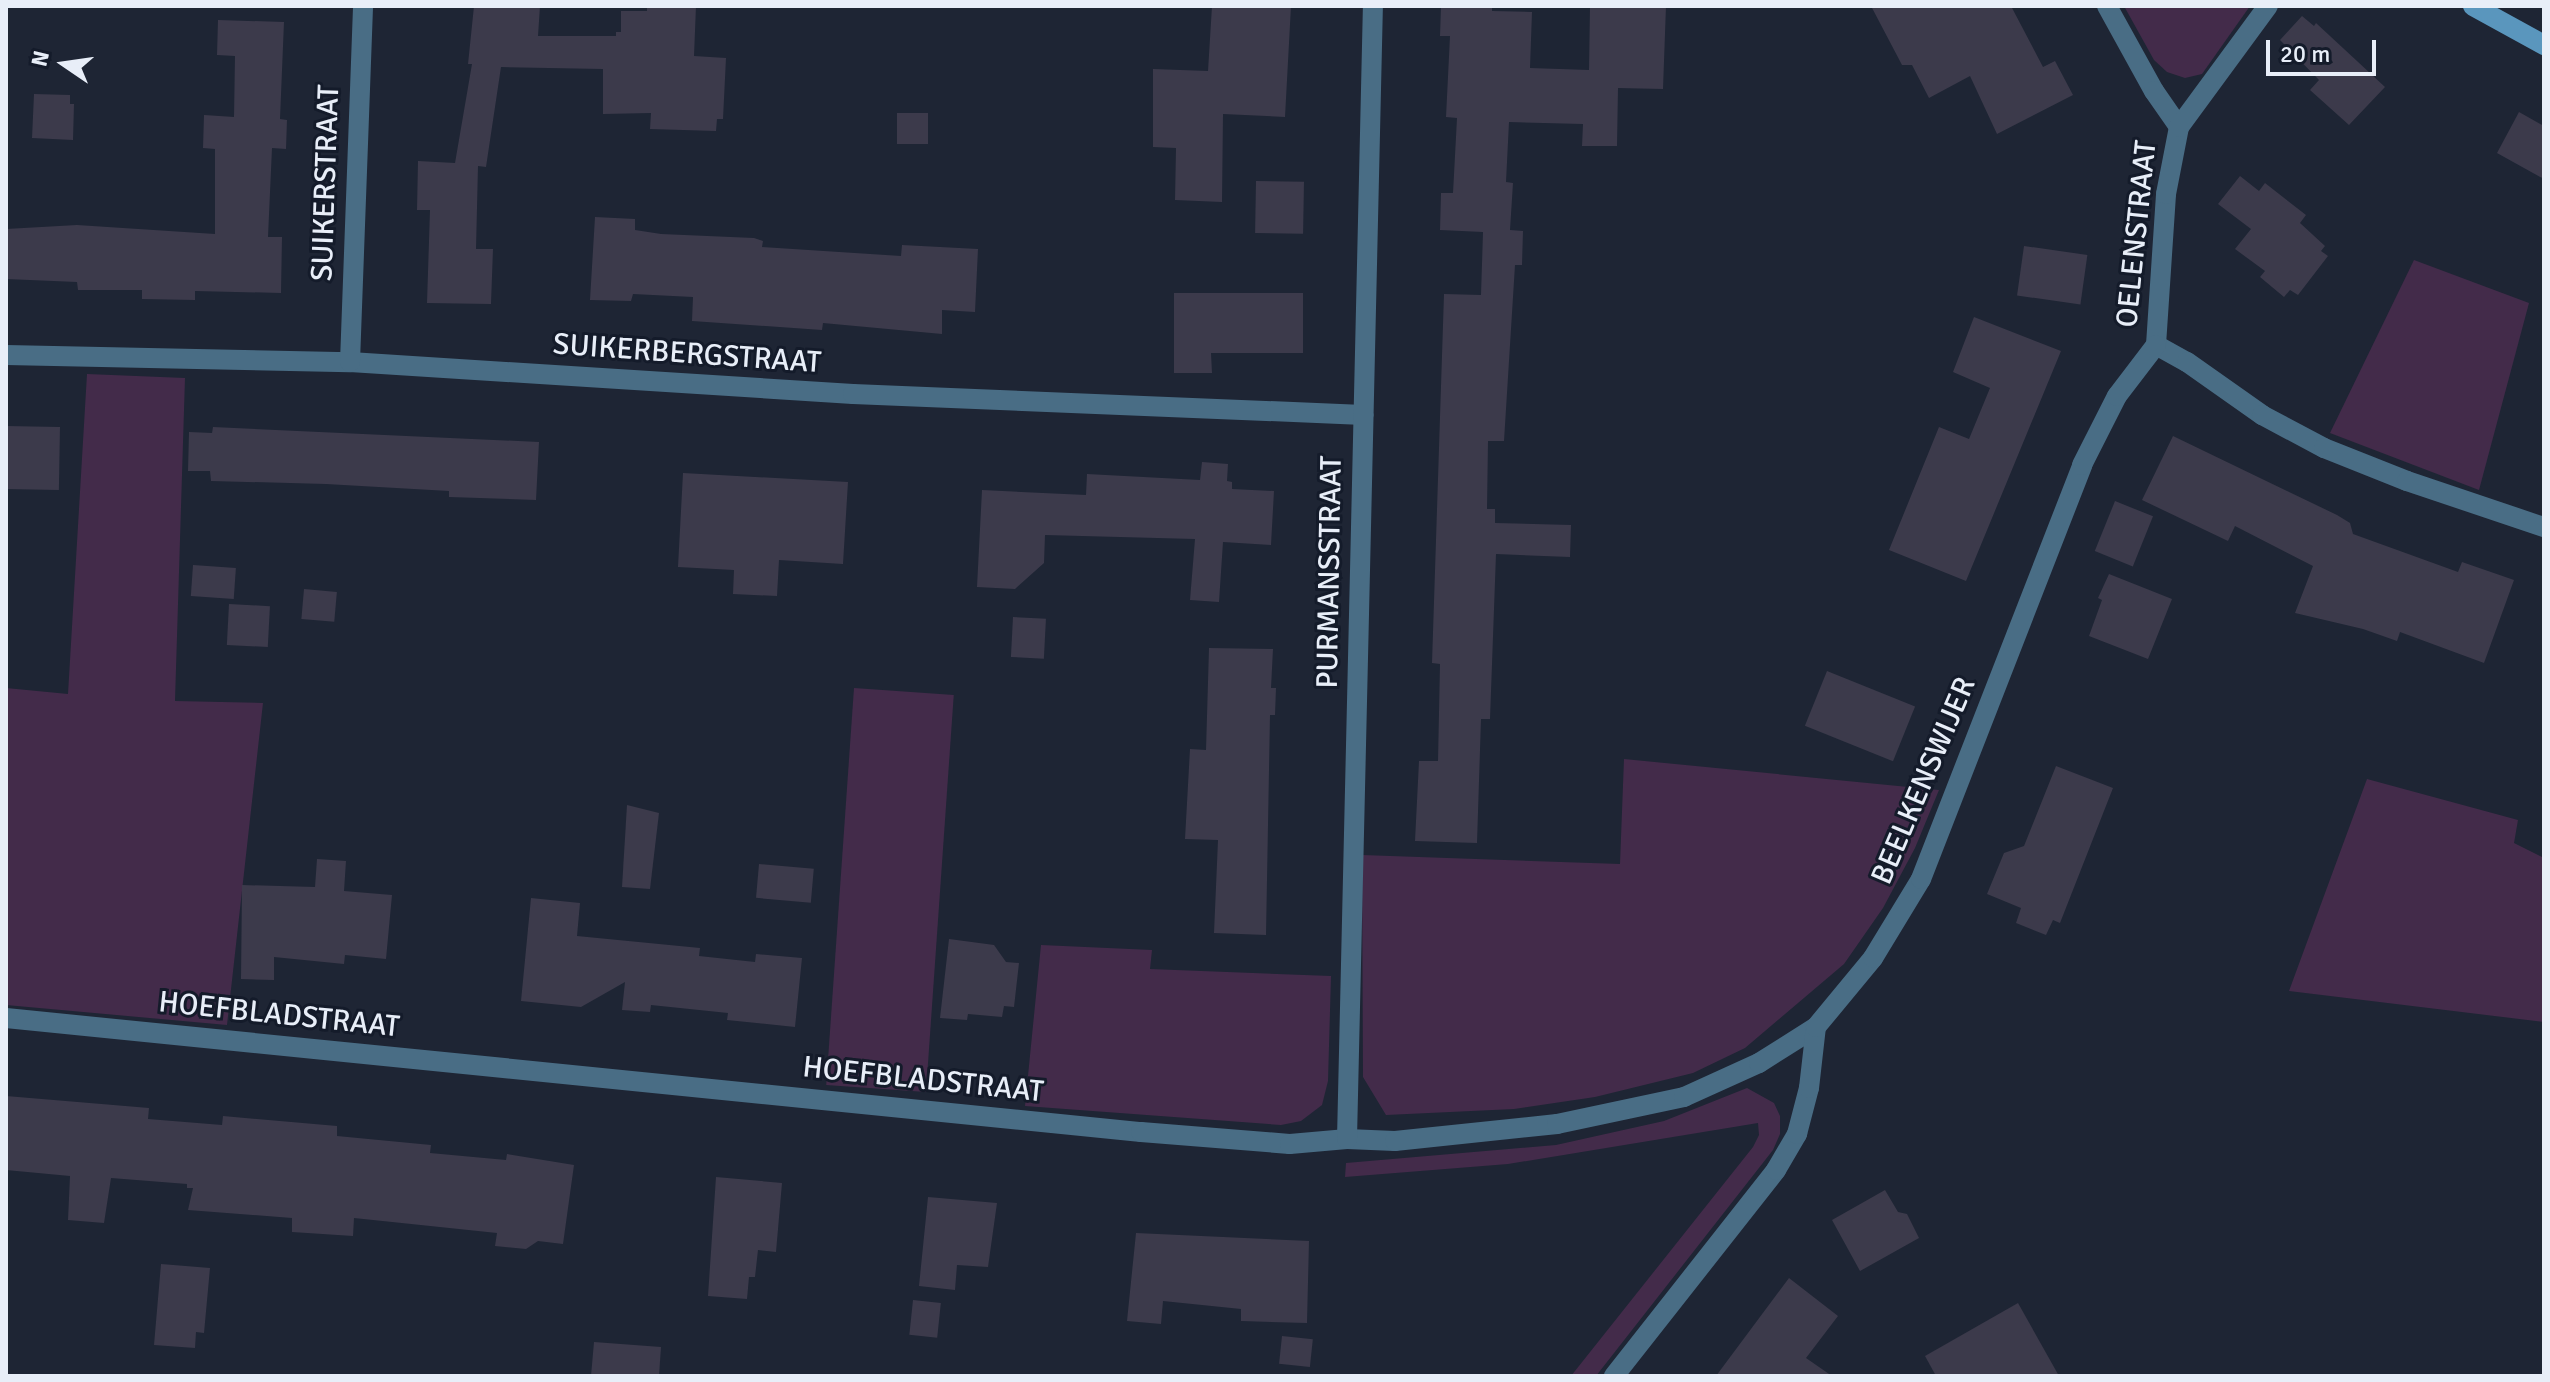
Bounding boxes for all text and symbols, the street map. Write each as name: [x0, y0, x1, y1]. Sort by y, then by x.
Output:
north arrow: [24, 24, 104, 104]
scale bar: [2270, 24, 2380, 74]
text: 20 m: [2280, 39, 2330, 69]
text: N: [25, 48, 55, 69]
street label: SUIKERSTRAAT: [305, 84, 347, 282]
street label: OELENSTRAAT: [2109, 139, 2165, 329]
street label: SUIKERBERGSTRAAT: [552, 327, 822, 381]
street label: PURMANSSTRAAT: [1310, 455, 1350, 689]
street label: BEELKENSWIJER: [1864, 672, 1984, 890]
street label: HOEFBLADSTRAAT: [157, 984, 401, 1046]
street label: HOEFBLADSTRAAT: [801, 1049, 1045, 1111]

